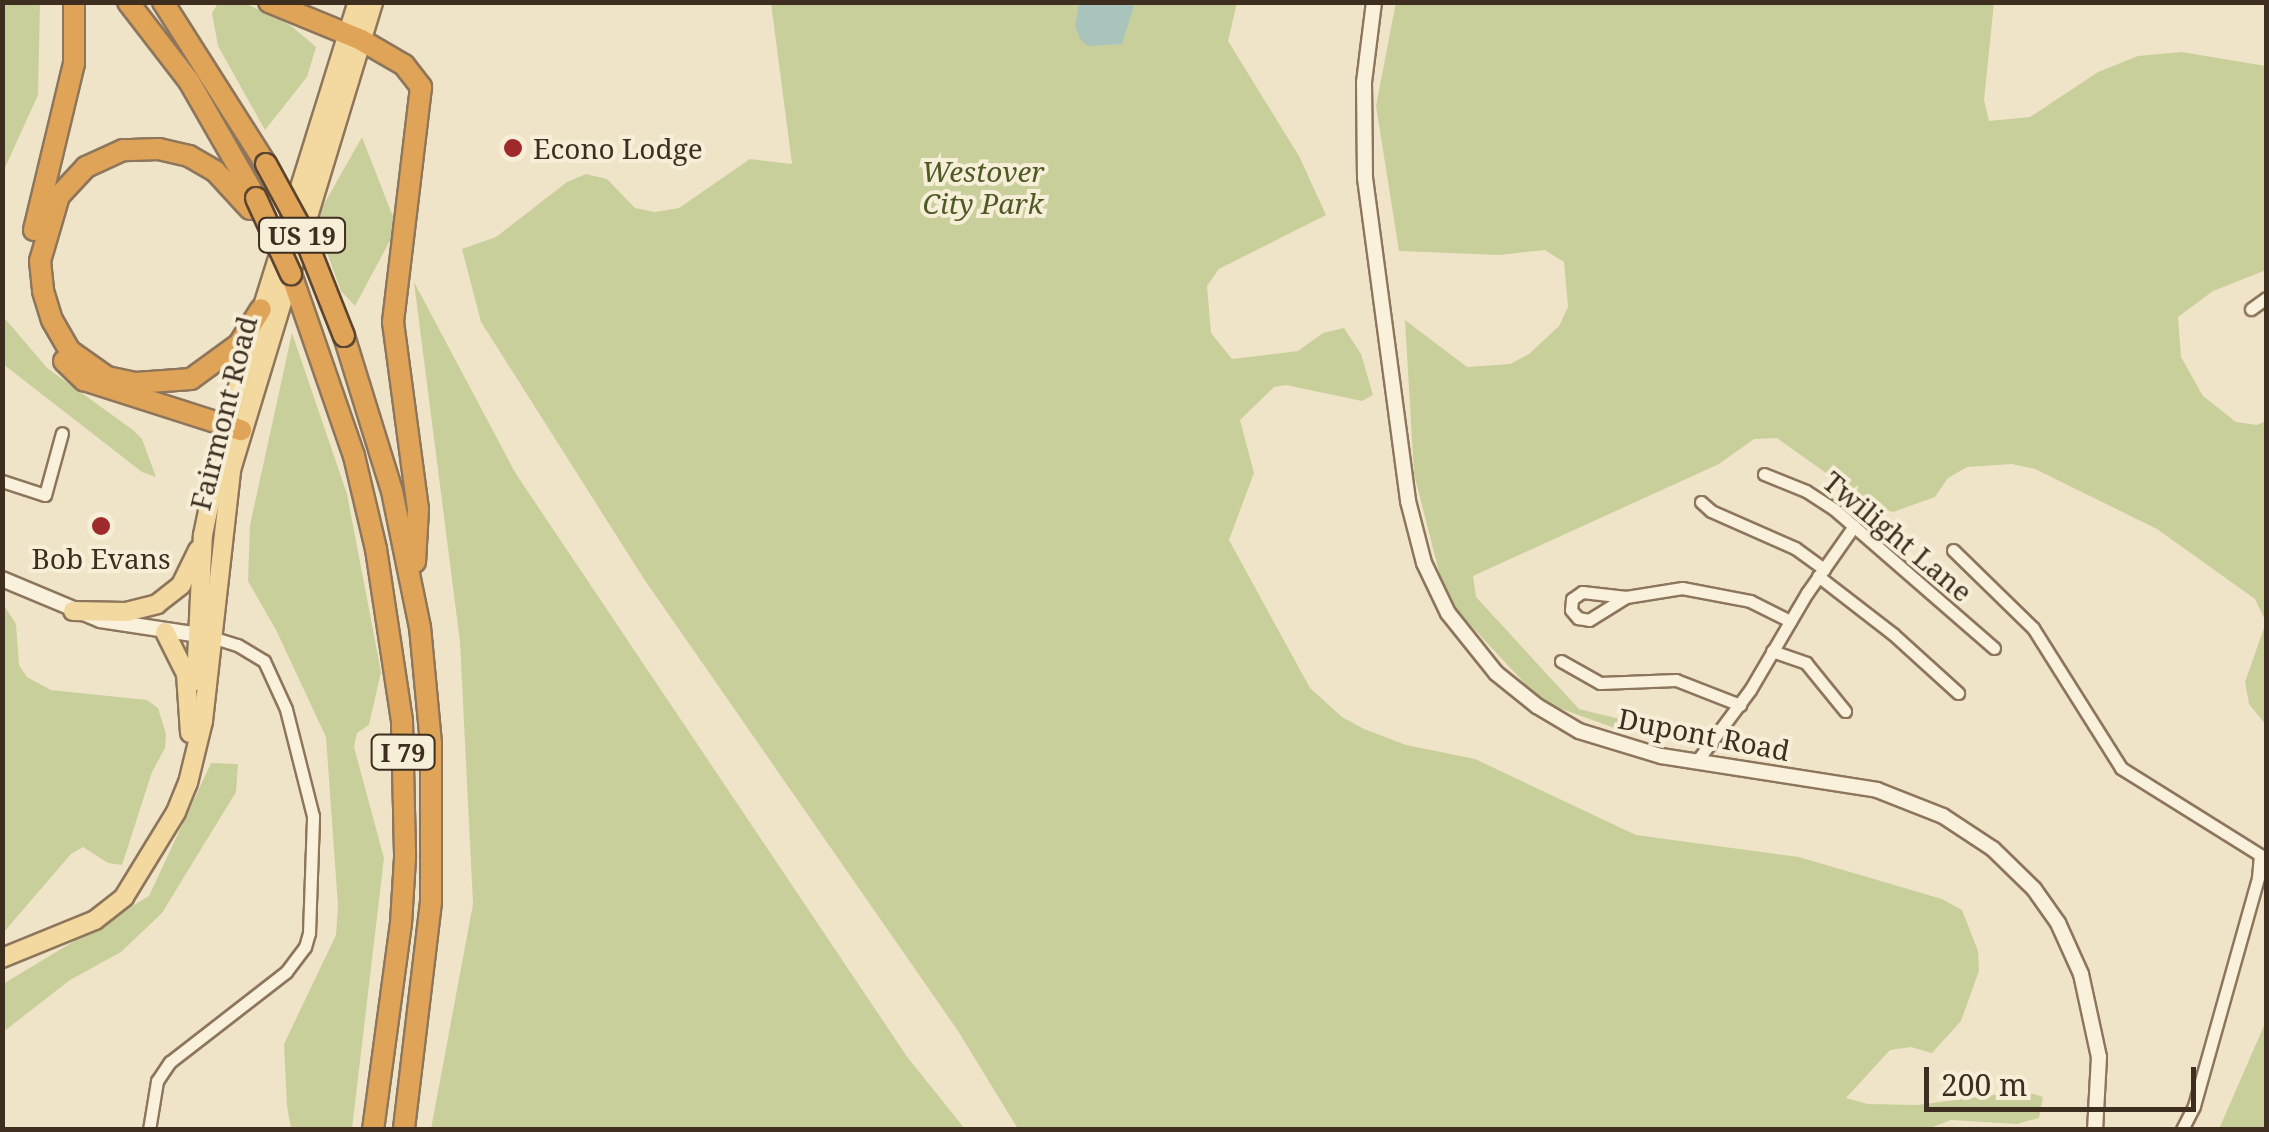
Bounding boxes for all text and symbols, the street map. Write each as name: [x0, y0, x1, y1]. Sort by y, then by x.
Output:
place label: Econo Lodge: [533, 131, 703, 165]
marker: Econo Lodge: [502, 137, 524, 159]
park label: Westover City Park: [922, 154, 1044, 220]
road number: US 19: [257, 215, 347, 255]
street label: Fairmont Road: [183, 313, 263, 513]
street label: Twilight Lane: [1817, 464, 1979, 608]
marker: Bob Evans: [90, 515, 112, 537]
place label: Bob Evans: [31, 541, 171, 575]
street label: Dupont Road: [1615, 701, 1793, 767]
road number: I 79: [370, 732, 436, 772]
scale bar: [1929, 1047, 2202, 1109]
text: 200 m: [1941, 1064, 2027, 1105]

